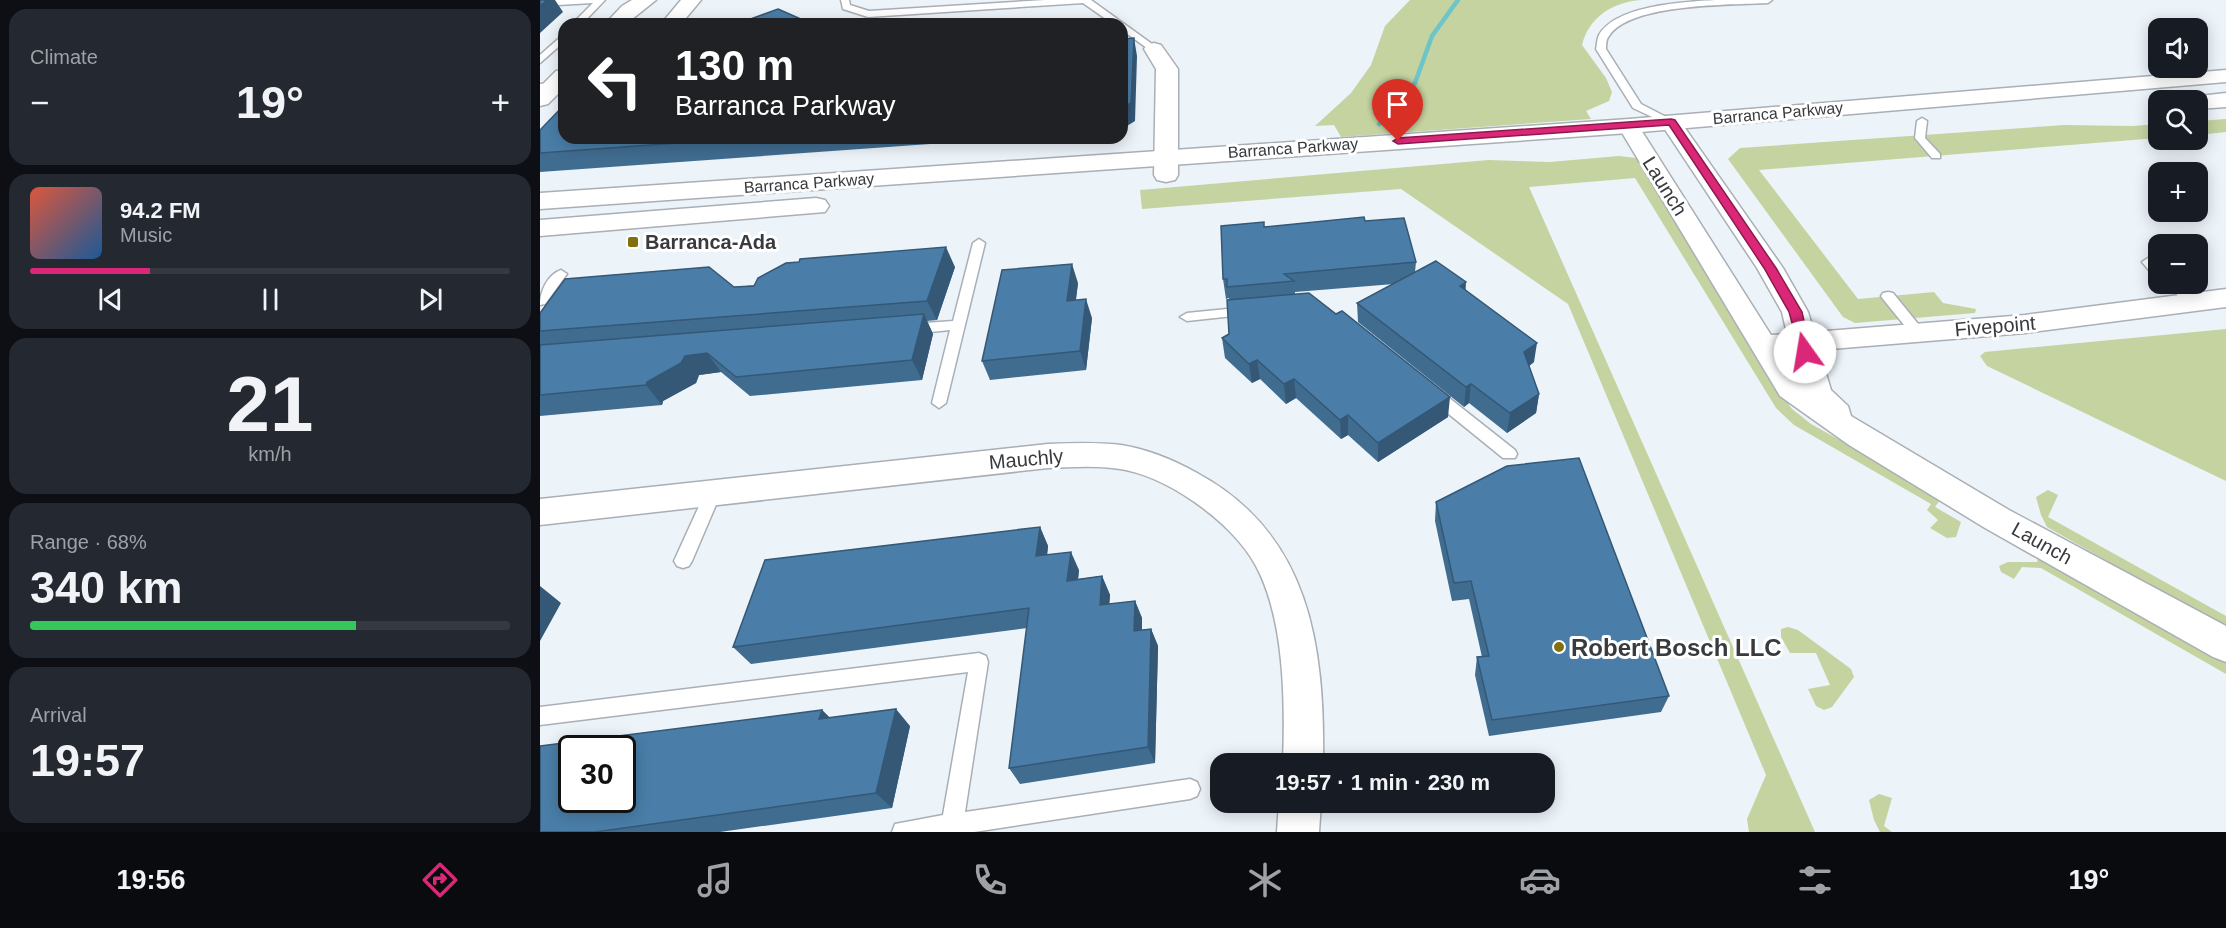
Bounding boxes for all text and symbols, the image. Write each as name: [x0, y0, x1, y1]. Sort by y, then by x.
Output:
map controls: [2148, 18, 2208, 294]
button: sound: [2148, 18, 2208, 78]
icon: left: [576, 42, 654, 120]
text: 130 m: [675, 42, 794, 89]
text: Climate: [30, 46, 98, 68]
text: 19°: [236, 77, 304, 128]
pin: [1372, 79, 1423, 141]
text: −: [30, 84, 49, 121]
text: +: [491, 84, 510, 121]
icon: arrive: [1381, 88, 1414, 121]
button: search: [2148, 90, 2208, 150]
text: Barranca Parkway: [675, 91, 896, 121]
street label: Barranca Parkway: [1712, 99, 1844, 127]
street label: Barranca Parkway: [1227, 135, 1359, 161]
street label: Launch: [1638, 152, 1692, 220]
button: +: [2148, 162, 2208, 222]
street label: Barranca Parkway: [743, 170, 875, 196]
text: 94.2 FM: [120, 198, 201, 223]
text: Music: [120, 224, 172, 246]
place label: Barranca-Ada: [645, 231, 777, 253]
button: −: [2148, 234, 2208, 294]
marker: Barranca-Ada: [626, 235, 640, 249]
icon: previous: [94, 283, 127, 316]
icon: pause: [254, 283, 287, 316]
icon: next: [414, 283, 447, 316]
street label: Fivepoint: [1954, 311, 2037, 340]
position arrow: [1773, 320, 1837, 384]
text: 21: [227, 360, 313, 448]
text: km/h: [248, 443, 292, 465]
street label: Mauchly: [988, 445, 1064, 473]
street label: Launch: [2008, 517, 2076, 569]
text: Range · 68%: [30, 531, 147, 553]
text: 340 km: [30, 562, 183, 613]
place label: Robert Bosch LLC: [1571, 634, 1782, 661]
marker: Robert Bosch LLC: [1552, 640, 1566, 654]
text: Arrival: [30, 704, 87, 726]
text: 19:57: [30, 735, 145, 786]
speed limit sign: 30: [558, 735, 636, 813]
text: 19:57 · 1 min · 230 m: [1275, 770, 1490, 795]
icon: directions: [419, 859, 461, 901]
icon: music: [694, 859, 736, 901]
icon: phone: [969, 859, 1011, 901]
icon: climate: [1244, 859, 1286, 901]
icon: car: [1519, 859, 1561, 901]
icon: filters: [1794, 859, 1836, 901]
text: 19:56: [117, 865, 186, 895]
text: 19°: [2069, 865, 2109, 895]

